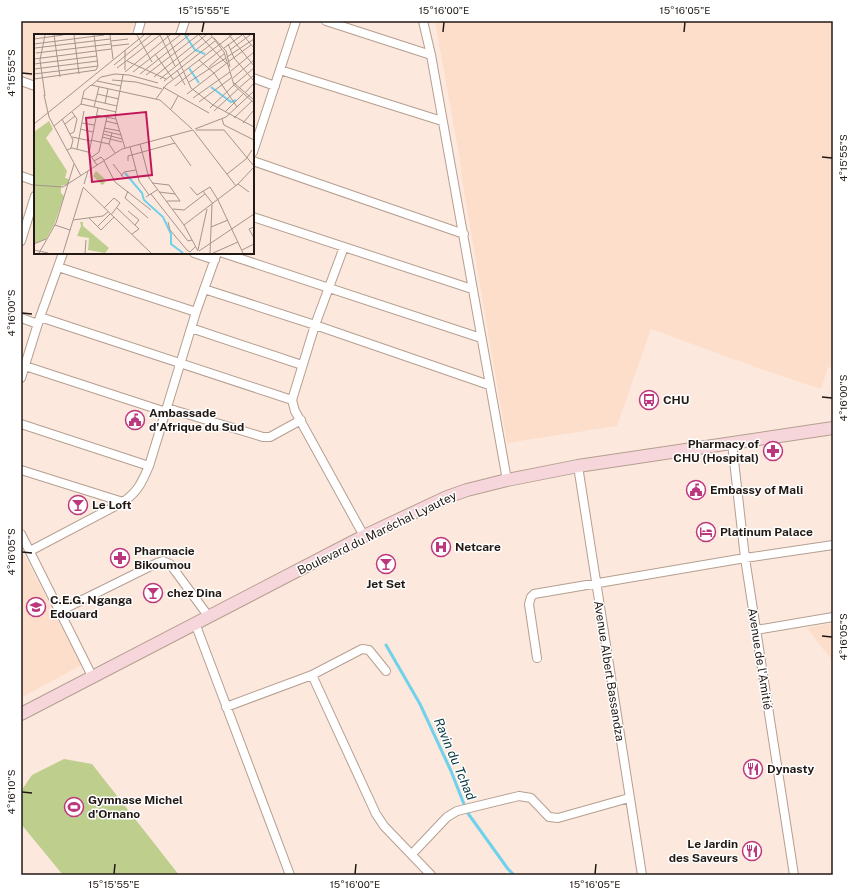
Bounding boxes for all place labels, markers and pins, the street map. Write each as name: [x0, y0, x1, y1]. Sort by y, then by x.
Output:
bus stop icon: CHU: [638, 389, 660, 411]
place label: CHU: [663, 393, 689, 407]
place label: Ambassade d'Afrique du Sud: [149, 406, 244, 434]
public building icon: Ambassade d'Afrique du Sud: [124, 409, 146, 431]
place label: Pharmacy of CHU (Hospital): [673, 437, 759, 465]
pharmacy icon: Pharmacy of CHU (Hospital): [762, 440, 784, 462]
public building icon: Embassy of Mali: [685, 479, 707, 501]
place label: Embassy of Mali: [710, 483, 803, 497]
bar icon: Le Loft: [67, 494, 89, 516]
place label: Le Loft: [92, 498, 132, 512]
hotel icon: Platinum Palace: [695, 521, 717, 543]
place label: Platinum Palace: [720, 525, 813, 539]
hospital icon: Netcare: [430, 536, 452, 558]
place label: Netcare: [455, 540, 501, 554]
place label: Pharmacie Bikoumou: [134, 544, 195, 572]
pharmacy icon: Pharmacie Bikoumou: [109, 547, 131, 569]
bar icon: Jet Set: [375, 553, 397, 575]
place label: Jet Set: [366, 577, 406, 591]
bar icon: chez Dina: [142, 582, 164, 604]
place label: chez Dina: [167, 586, 222, 600]
place label: C.E.G. Nganga Edouard: [50, 593, 132, 621]
school or university icon: C.E.G. Nganga Edouard: [25, 596, 47, 618]
restaurant icon: Dynasty: [742, 758, 764, 780]
place label: Dynasty: [767, 762, 814, 776]
place label: Gymnase Michel d'Ornano: [88, 793, 183, 821]
sports icon: Gymnase Michel d'Ornano: [63, 796, 85, 818]
place label: Le Jardin des Saveurs: [669, 837, 738, 865]
restaurant icon: Le Jardin des Saveurs: [741, 840, 763, 862]

